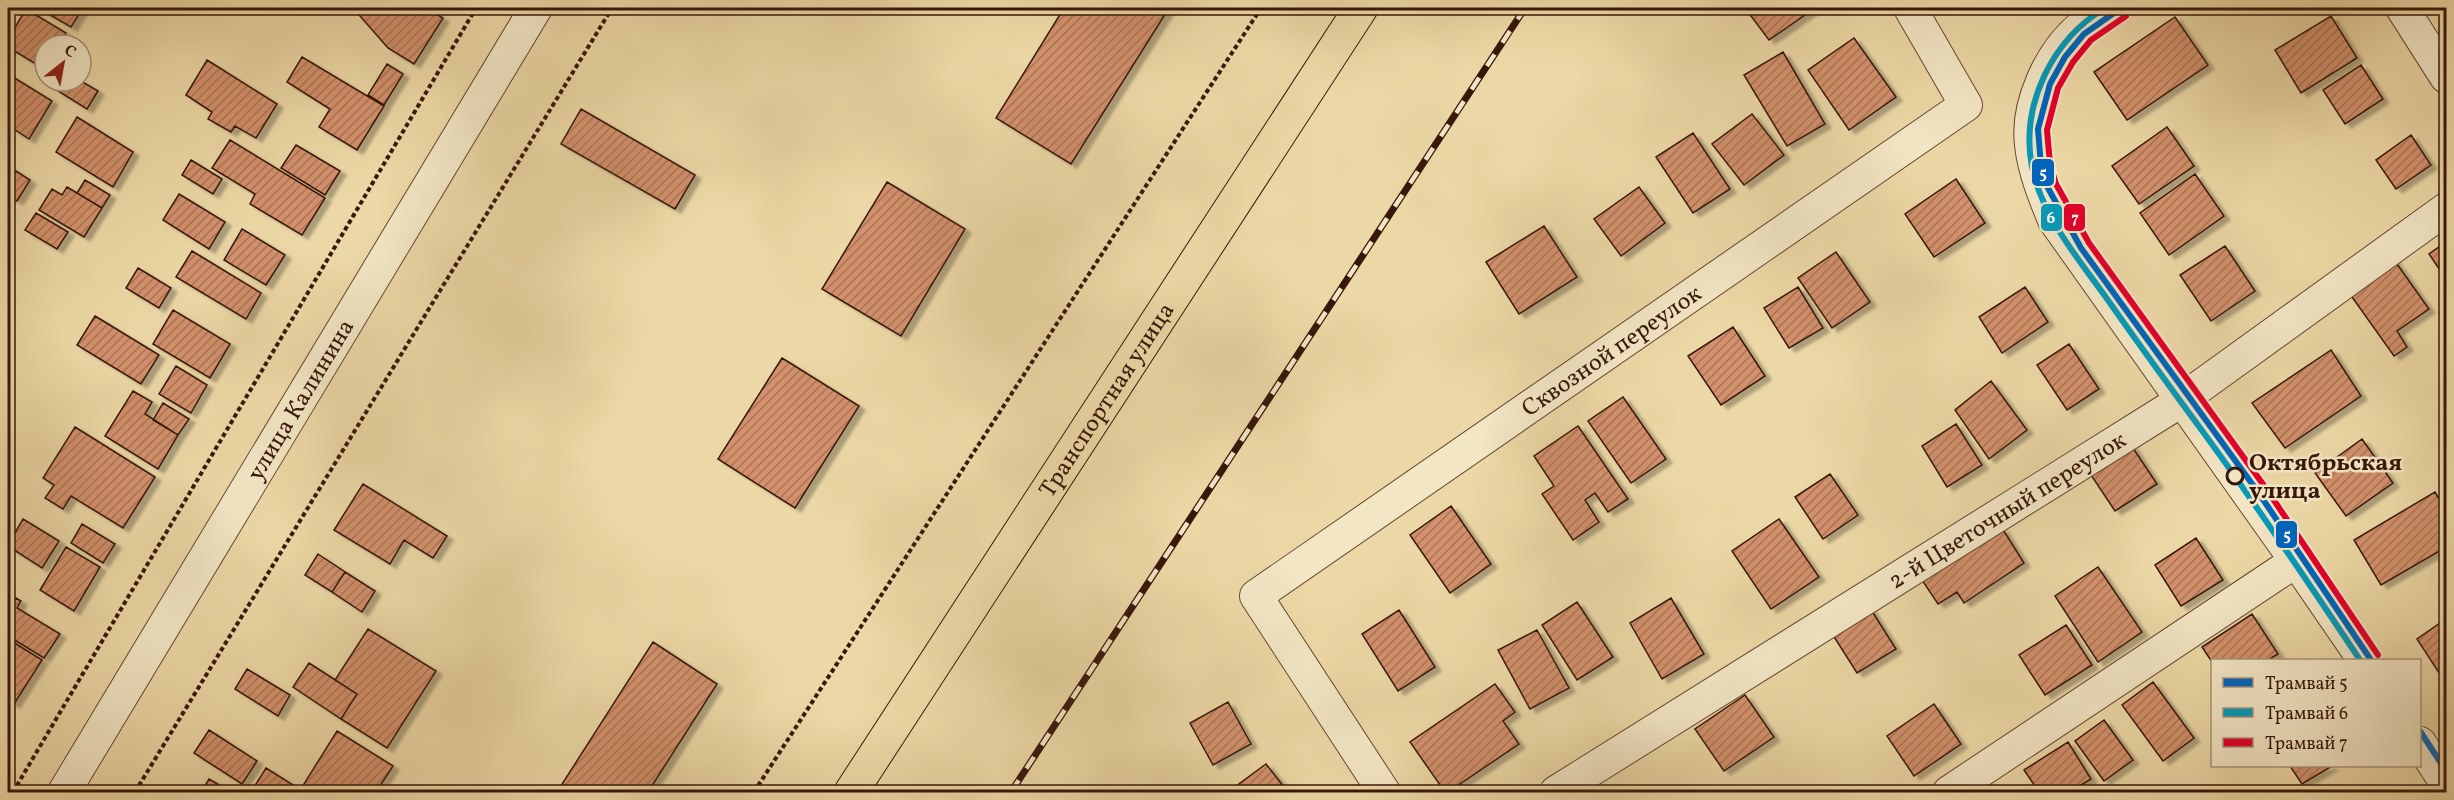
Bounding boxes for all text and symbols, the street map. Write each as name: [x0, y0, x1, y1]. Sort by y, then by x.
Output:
north arrow: [33, 33, 93, 93]
text: С: [60, 40, 80, 64]
line badge: 5: [2031, 158, 2055, 187]
text: 5: [2039, 163, 2047, 185]
line badge: 6: [2040, 203, 2063, 232]
line badge: 7: [2063, 203, 2086, 232]
text: 6: [2047, 208, 2056, 230]
text: 7: [2071, 208, 2079, 230]
street label: Сквозной переулок: [1516, 278, 1709, 426]
street label: Транспортная улица: [1032, 297, 1184, 505]
street label: улица Калинина: [240, 313, 364, 488]
street label: 2-й Цветочный переулок: [1883, 424, 2134, 599]
place label: Октябрьская улица: [2249, 447, 2402, 509]
marker: Октябрьская улица: [2226, 467, 2244, 485]
line badge: 5: [2275, 520, 2298, 549]
text: 5: [2283, 525, 2291, 547]
legend: [2211, 659, 2421, 767]
text: Трамвай 5: [2265, 672, 2348, 697]
text: Трамвай 6: [2265, 702, 2348, 727]
text: Трамвай 7: [2265, 732, 2348, 757]

